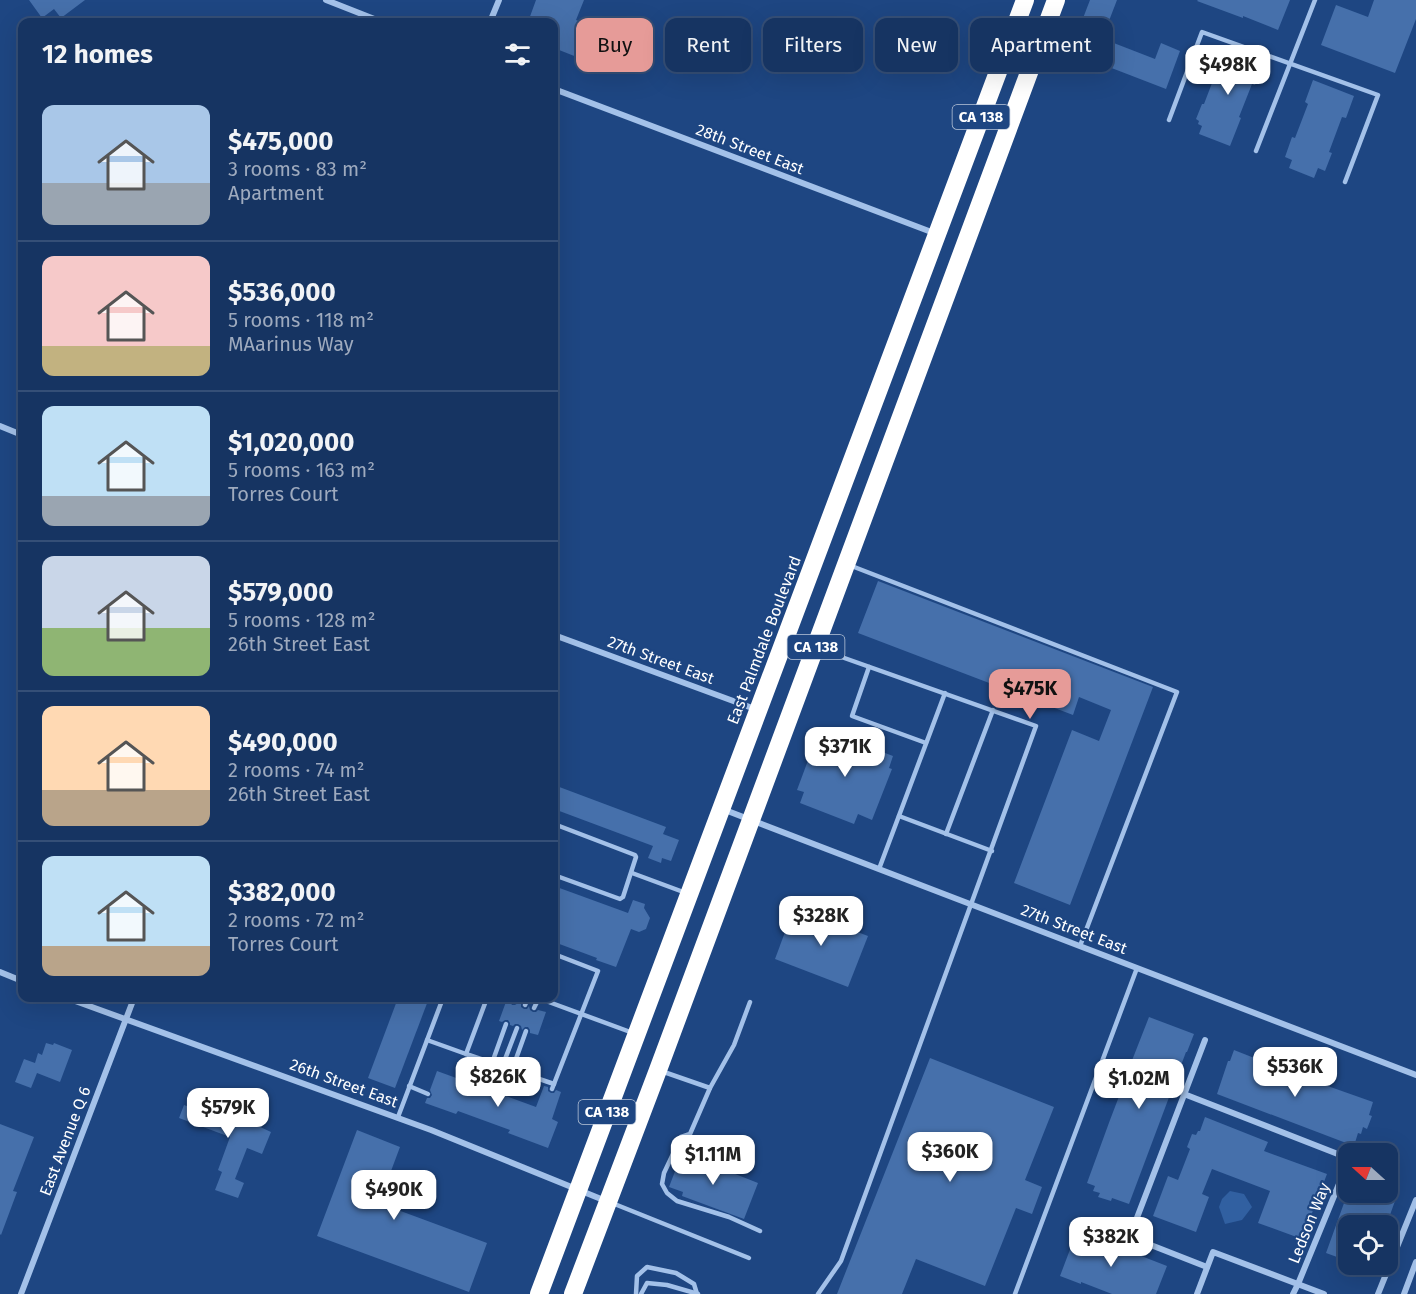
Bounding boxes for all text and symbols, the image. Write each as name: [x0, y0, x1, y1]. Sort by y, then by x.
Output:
chip: Buy: [576, 18, 653, 72]
chip: Rent: [665, 18, 751, 72]
chip: Filters: [763, 18, 863, 72]
chip: New: [875, 18, 958, 72]
chip: Apartment: [970, 18, 1113, 72]
icon: filters: [501, 38, 534, 71]
text: 12 homes: [42, 39, 153, 70]
pin: $498K: [1186, 45, 1270, 96]
text: $498K: [1199, 52, 1257, 76]
road number: CA 138: [952, 105, 1010, 129]
street label: 28th Street East: [693, 120, 807, 178]
text: $475,000: [228, 126, 334, 157]
icon: home: [90, 129, 162, 201]
text: 3 rooms · 83 m²: [228, 157, 367, 181]
text: Apartment: [228, 181, 324, 205]
text: $536,000: [228, 277, 336, 308]
icon: home: [90, 280, 162, 352]
text: 5 rooms · 118 m²: [228, 308, 374, 332]
text: MAarinus Way: [228, 332, 354, 356]
text: $1,020,000: [228, 427, 354, 458]
icon: home: [90, 430, 162, 502]
text: 5 rooms · 163 m²: [228, 458, 375, 482]
text: Torres Court: [228, 482, 338, 506]
street label: East Palmdale Boulevard: [723, 553, 805, 727]
text: $579,000: [228, 577, 333, 608]
icon: home: [90, 580, 162, 652]
text: 5 rooms · 128 m²: [228, 608, 376, 632]
text: 26th Street East: [228, 632, 370, 656]
street label: 27th Street East: [605, 632, 717, 688]
road number: CA 138: [788, 635, 844, 659]
pin: $475K: [988, 669, 1072, 720]
text: $475K: [1003, 676, 1057, 700]
text: $490,000: [228, 727, 338, 758]
pin: $371K: [803, 727, 887, 778]
icon: home: [90, 730, 162, 802]
text: $371K: [819, 734, 871, 758]
text: 2 rooms · 74 m²: [228, 758, 365, 782]
text: 26th Street East: [228, 782, 370, 806]
text: $382,000: [228, 877, 336, 908]
icon: home: [90, 880, 162, 952]
pin: $328K: [779, 896, 863, 947]
street label: 27th Street East: [1018, 900, 1130, 958]
text: $328K: [793, 903, 849, 927]
text: 2 rooms · 72 m²: [228, 908, 364, 932]
text: Torres Court: [228, 932, 338, 956]
pin: $536K: [1253, 1047, 1337, 1098]
text: $536K: [1267, 1054, 1323, 1078]
street label: 26th Street East: [287, 1055, 401, 1111]
pin: $826K: [456, 1057, 540, 1108]
pin: $1.02M: [1090, 1059, 1188, 1110]
text: $826K: [470, 1064, 526, 1088]
text: $1.02M: [1108, 1066, 1170, 1090]
street label: East Avenue Q 6: [35, 1084, 95, 1198]
pin: $579K: [186, 1088, 270, 1139]
text: $579K: [201, 1095, 255, 1119]
road number: CA 138: [578, 1100, 636, 1124]
pin: $360K: [908, 1132, 992, 1183]
pin: $1.11M: [664, 1135, 762, 1186]
text: $360K: [921, 1139, 979, 1163]
text: $1.11M: [685, 1142, 741, 1166]
north arrow: [1338, 1143, 1398, 1203]
map controls: [1338, 1143, 1398, 1275]
pin: $490K: [352, 1170, 436, 1221]
text: $490K: [365, 1177, 423, 1201]
street label: Ledson Way: [1284, 1180, 1334, 1266]
button: locate: [1338, 1215, 1398, 1275]
pin: $382K: [1069, 1217, 1153, 1268]
text: $382K: [1083, 1224, 1139, 1248]

